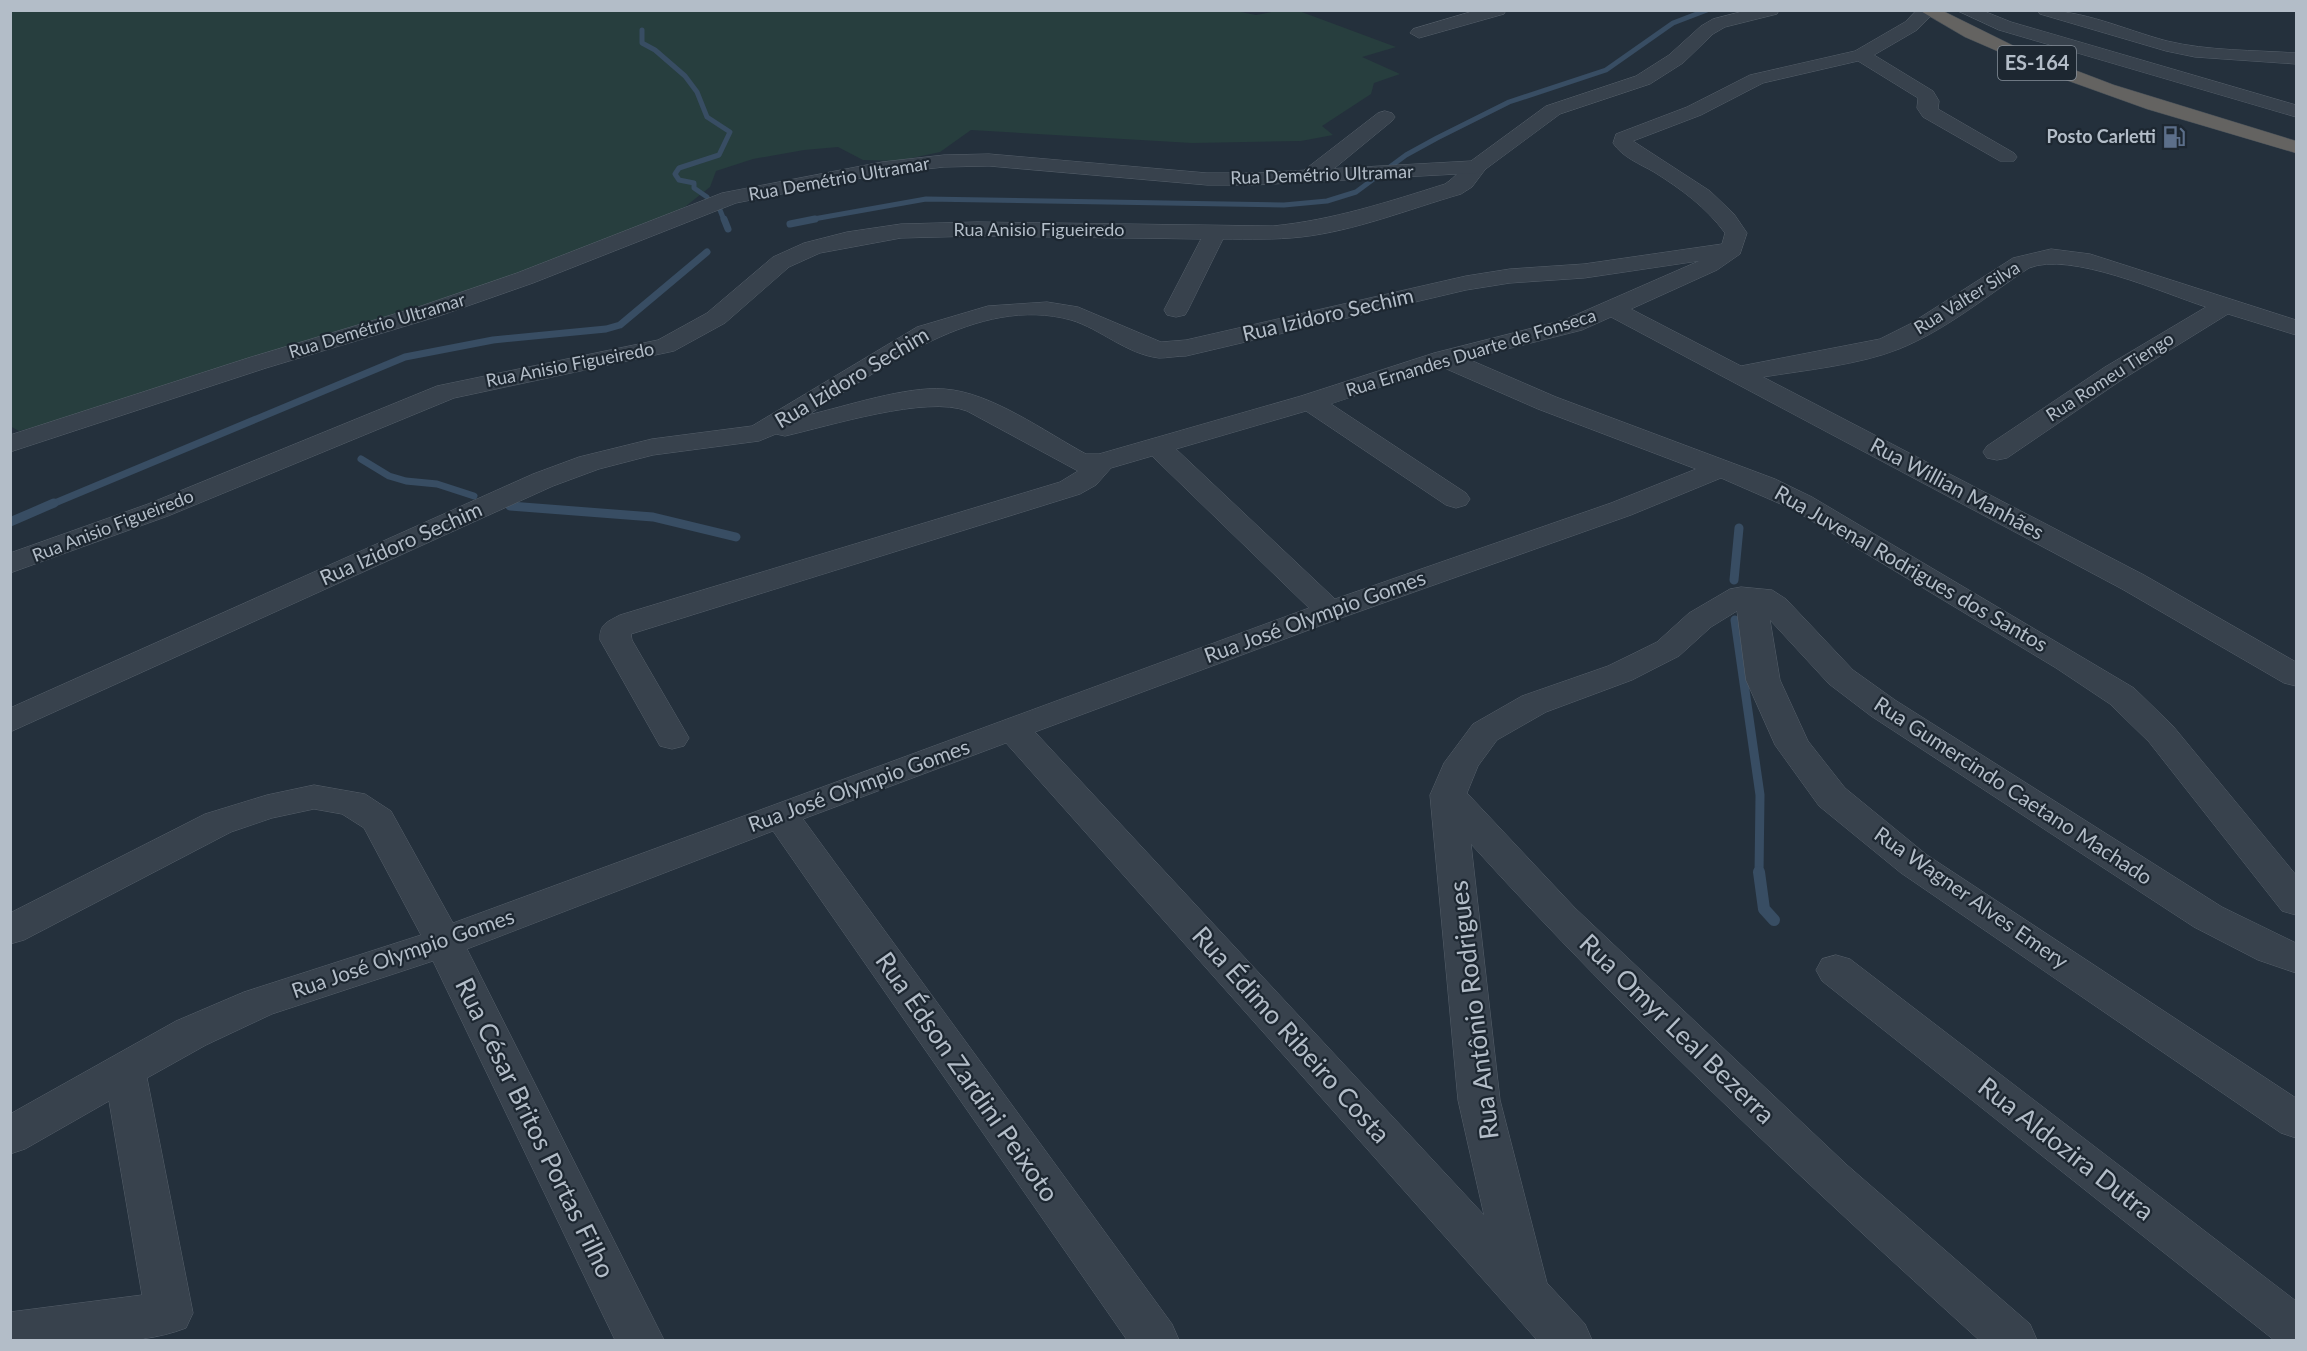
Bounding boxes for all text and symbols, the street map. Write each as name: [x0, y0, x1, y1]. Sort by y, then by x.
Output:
road number: ES-164: [1998, 46, 2076, 80]
fuel station icon: Posto Carletti: [2161, 124, 2187, 150]
place label: Posto Carletti: [2047, 125, 2156, 147]
street label: Rua Demétrio Ultramar: [747, 151, 931, 205]
street label: Rua Demétrio Ultramar: [1230, 160, 1414, 188]
street label: Rua Anisio Figueiredo: [954, 218, 1125, 240]
street label: Rua Valter Silva: [1909, 256, 2024, 339]
street label: Rua Izidoro Sechim: [1240, 282, 1416, 345]
street label: Rua Demétrio Ultramar: [286, 288, 468, 362]
street label: Rua Ernandes Duarte de Fonseca: [1343, 303, 1598, 401]
street label: Rua Izidoro Sechim: [770, 321, 933, 433]
street label: Rua Romeu Tiengo: [2042, 327, 2177, 426]
street label: Rua Anisio Figueiredo: [484, 337, 656, 391]
street label: Rua Willian Manhães: [1867, 431, 2049, 544]
street label: Rua Juvenal Rodrigues dos Santos: [1771, 479, 2053, 656]
street label: Rua Anisio Figueiredo: [29, 484, 196, 566]
street label: Rua Izidoro Sechim: [315, 496, 485, 590]
street label: Rua José Olympio Gomes: [1200, 564, 1429, 667]
street label: Rua Gumercindo Caetano Machado: [1870, 690, 2158, 889]
street label: Rua José Olympio Gomes: [744, 733, 973, 836]
street label: Rua Wagner Alves Emery: [1870, 820, 2074, 973]
street label: Rua Antônio Rodrigues: [1441, 879, 1505, 1141]
street label: Rua José Olympio Gomes: [288, 903, 517, 1002]
street label: Rua Édimo Ribeiro Costa: [1186, 919, 1397, 1149]
street label: Rua Omyr Leal Bezerra: [1573, 927, 1782, 1130]
street label: Rua Édson Zardini Peixoto: [869, 945, 1066, 1207]
street label: Rua César Britos Portas Filho: [449, 972, 623, 1283]
street label: Rua Aldozira Dutra: [1972, 1070, 2161, 1227]

